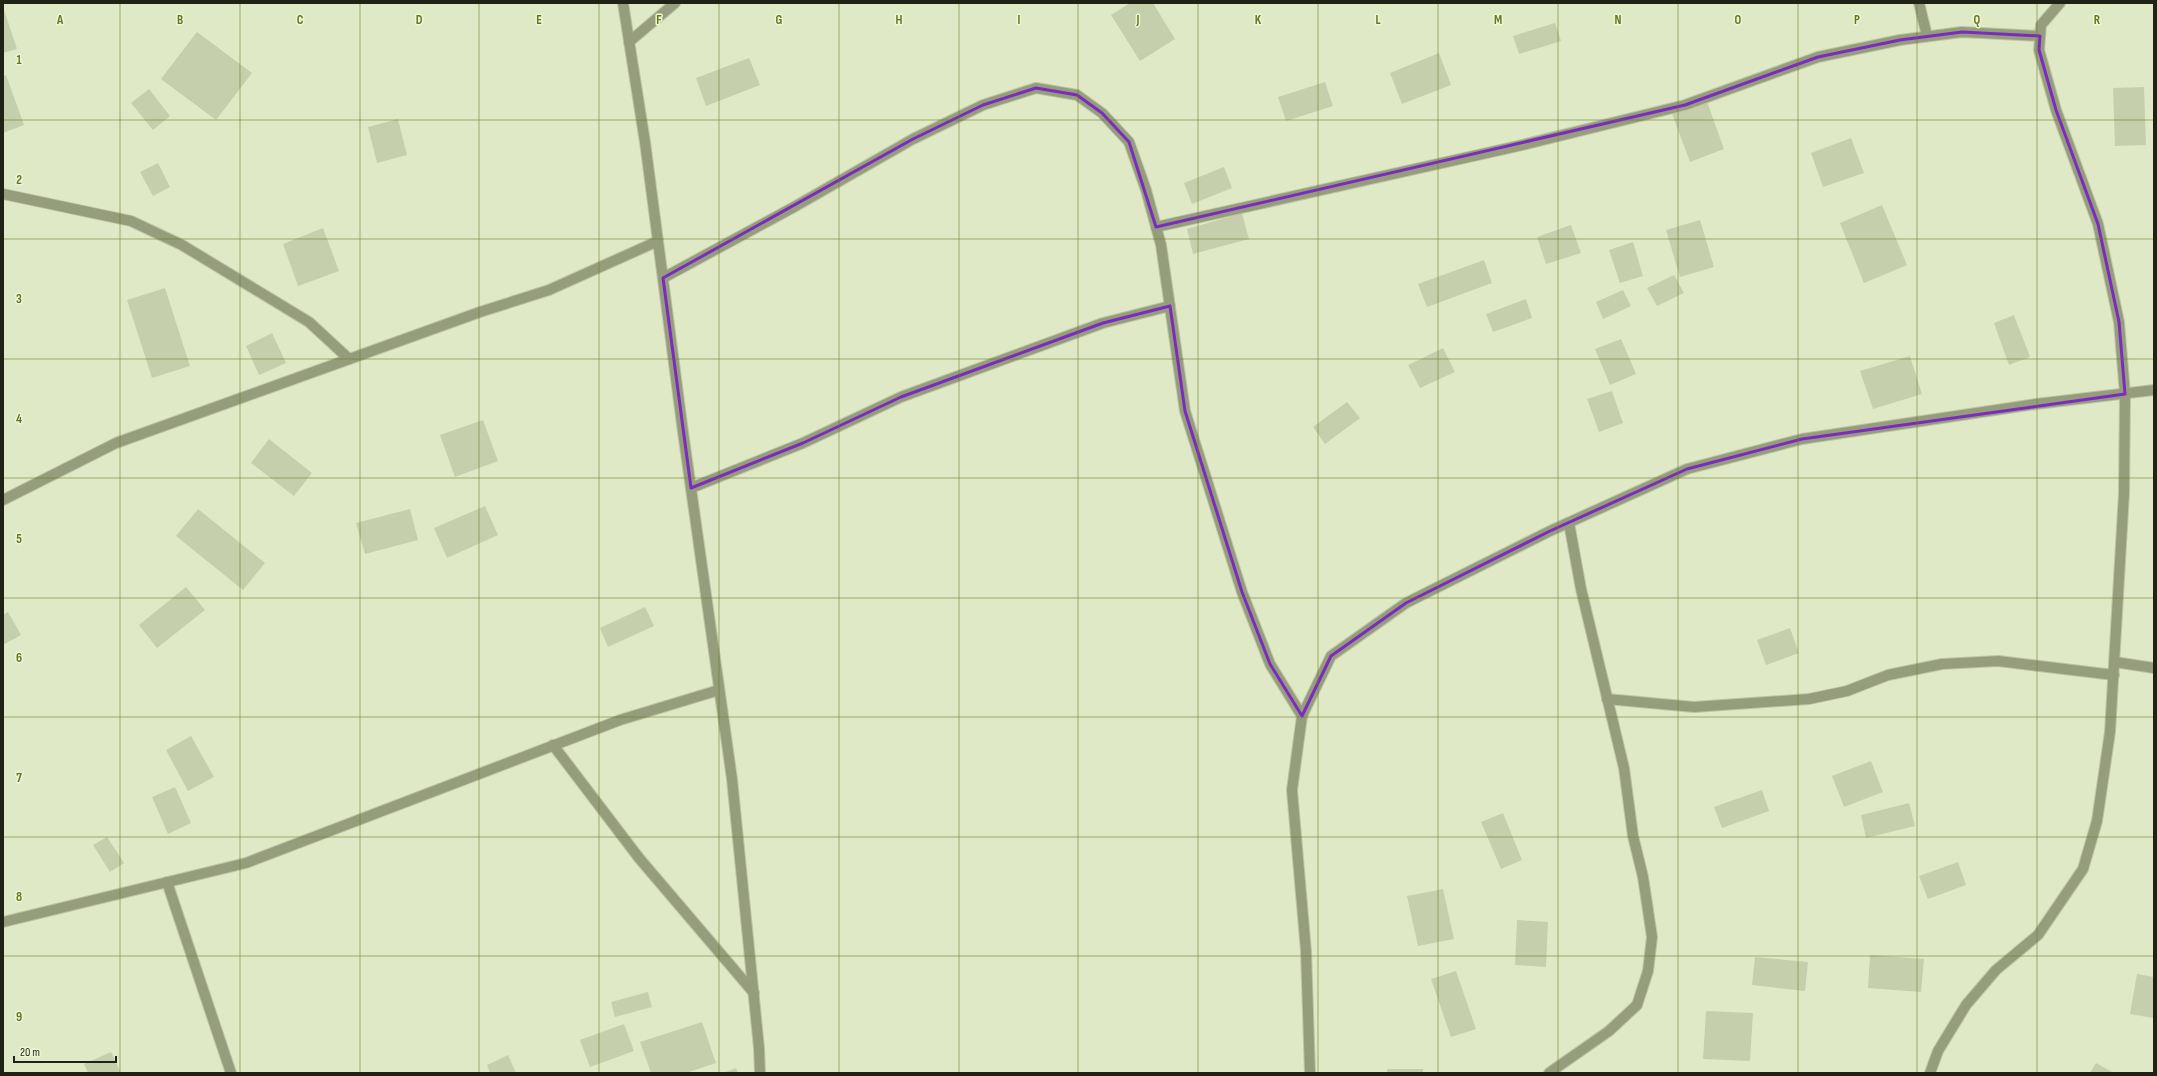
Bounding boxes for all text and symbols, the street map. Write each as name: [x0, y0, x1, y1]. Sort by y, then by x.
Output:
text: A: [56, 12, 64, 28]
text: B: [177, 12, 183, 28]
text: C: [297, 12, 304, 28]
text: D: [416, 12, 423, 28]
text: E: [536, 12, 542, 28]
text: F: [656, 12, 662, 28]
text: G: [776, 12, 783, 28]
text: H: [896, 12, 903, 28]
text: I: [1018, 12, 1021, 28]
text: J: [1136, 12, 1140, 28]
text: K: [1255, 12, 1262, 28]
text: L: [1375, 12, 1381, 28]
text: M: [1494, 12, 1502, 28]
text: N: [1615, 12, 1622, 28]
text: O: [1735, 12, 1742, 28]
text: P: [1854, 12, 1860, 28]
text: Q: [1974, 12, 1981, 28]
text: R: [2094, 12, 2101, 28]
text: 1: [16, 52, 22, 68]
text: 2: [16, 172, 22, 188]
text: 3: [16, 291, 22, 307]
text: 4: [16, 411, 22, 427]
text: 5: [16, 531, 22, 547]
text: 6: [16, 650, 22, 666]
text: 7: [16, 770, 22, 786]
text: 8: [16, 889, 22, 905]
text: 9: [16, 1009, 22, 1025]
scale bar: [14, 1038, 116, 1064]
text: 20 m: [20, 1045, 40, 1060]

